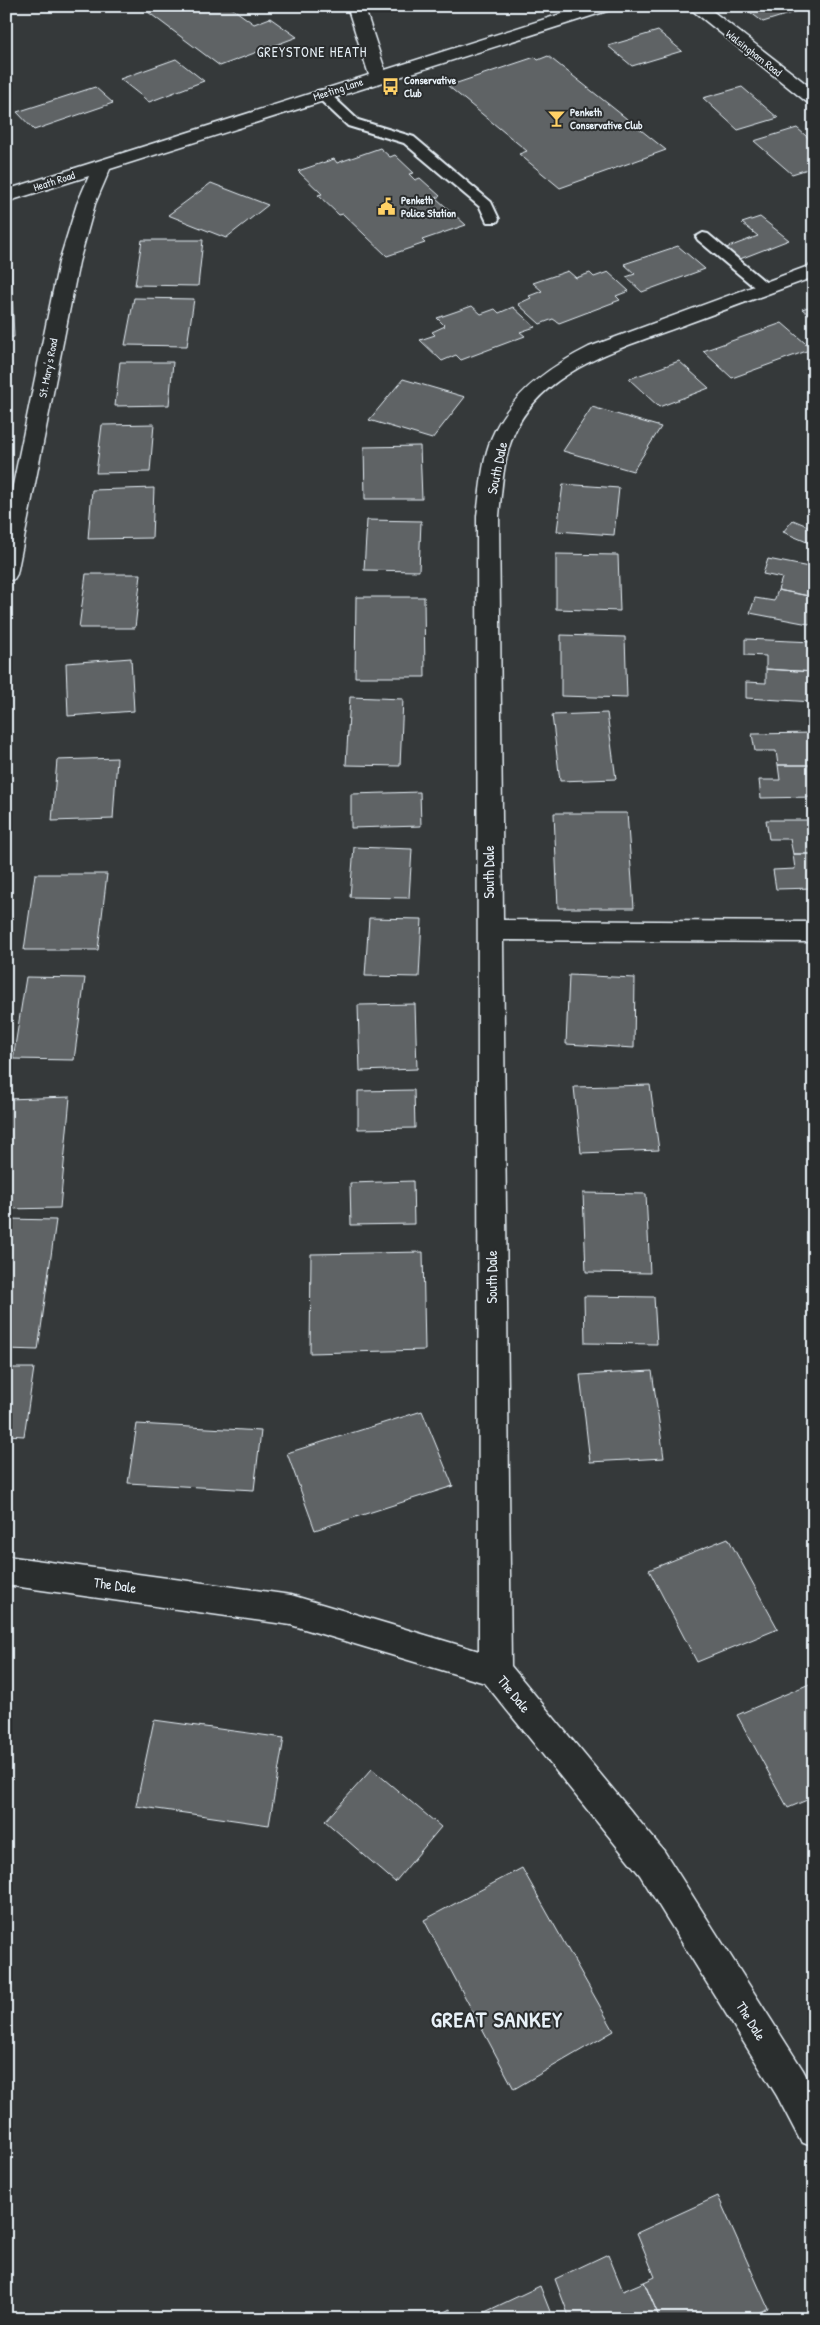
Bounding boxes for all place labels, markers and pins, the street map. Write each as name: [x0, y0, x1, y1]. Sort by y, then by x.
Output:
place label: Conservative Club: [404, 73, 457, 100]
bus stop icon: Conservative Club: [380, 76, 400, 96]
place label: Penketh Conservative Club: [570, 105, 643, 132]
bar icon: Penketh Conservative Club: [546, 108, 566, 128]
place label: Penketh Police Station: [401, 193, 456, 220]
public building icon: Penketh Police Station: [377, 196, 397, 216]

